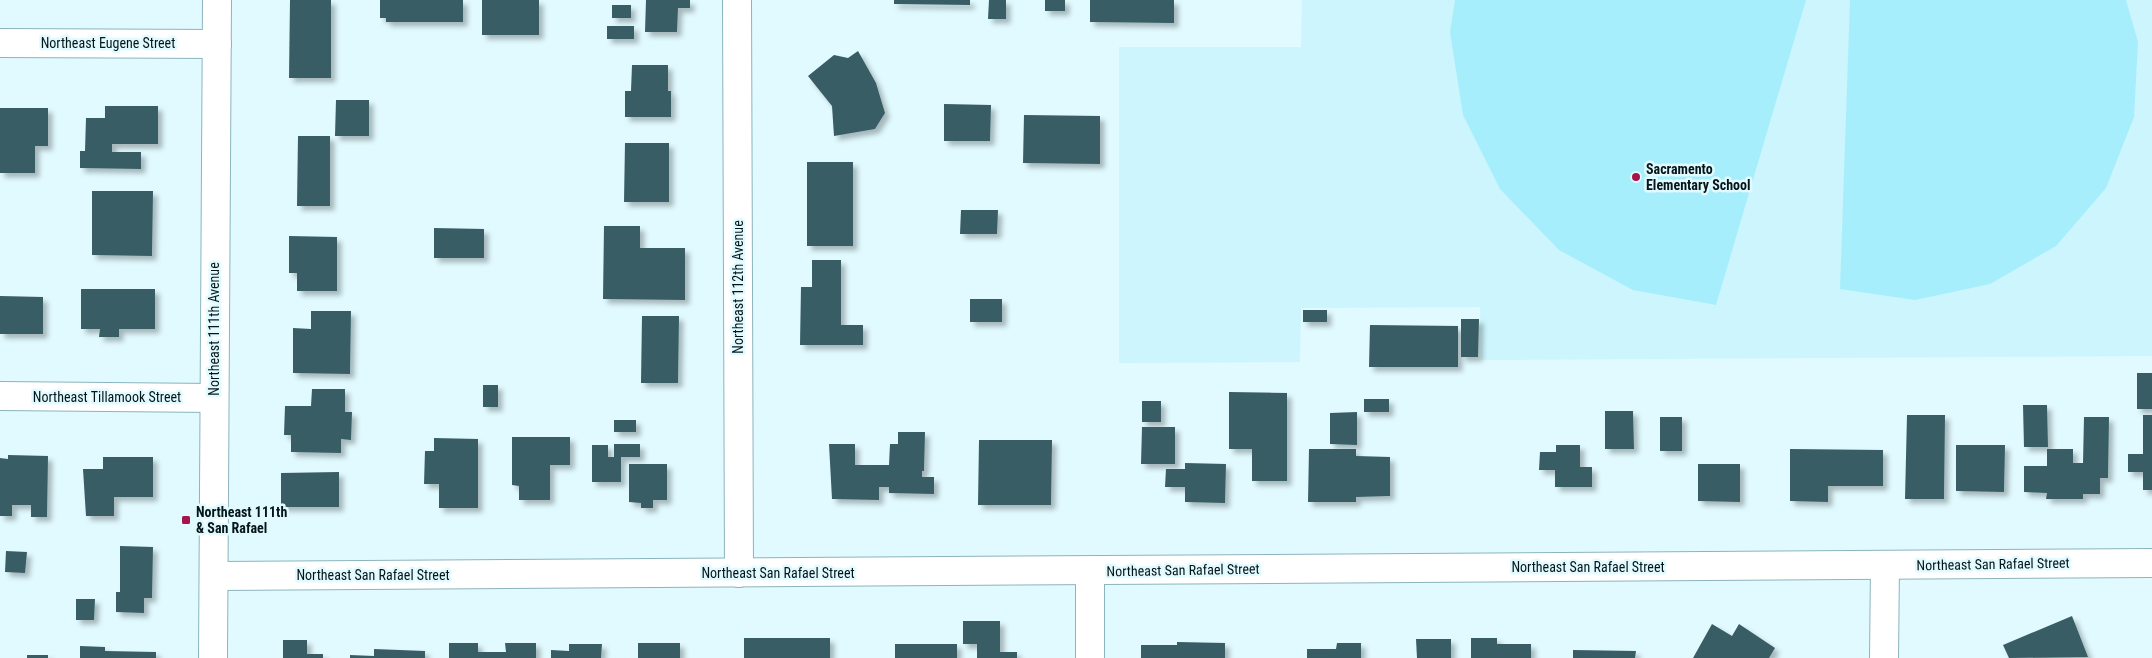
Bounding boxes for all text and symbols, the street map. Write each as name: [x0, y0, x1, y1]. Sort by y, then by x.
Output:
street label: Northeast Eugene Street: [41, 35, 175, 51]
place label: Sacramento Elementary School: [1646, 161, 1751, 193]
marker: Sacramento Elementary School: [1630, 171, 1642, 183]
street label: Northeast 112th Avenue: [730, 220, 746, 354]
street label: Northeast 111th Avenue: [206, 262, 222, 396]
street label: Northeast Tillamook Street: [33, 389, 181, 405]
place label: Northeast 111th & San Rafael: [196, 504, 287, 536]
marker: Northeast 111th & San Rafael: [180, 514, 192, 526]
street label: Northeast San Rafael Street: [1916, 555, 2070, 573]
street label: Northeast San Rafael Street: [1511, 559, 1665, 575]
street label: Northeast San Rafael Street: [1106, 561, 1260, 579]
street label: Northeast San Rafael Street: [701, 565, 855, 581]
street label: Northeast San Rafael Street: [296, 567, 450, 583]

